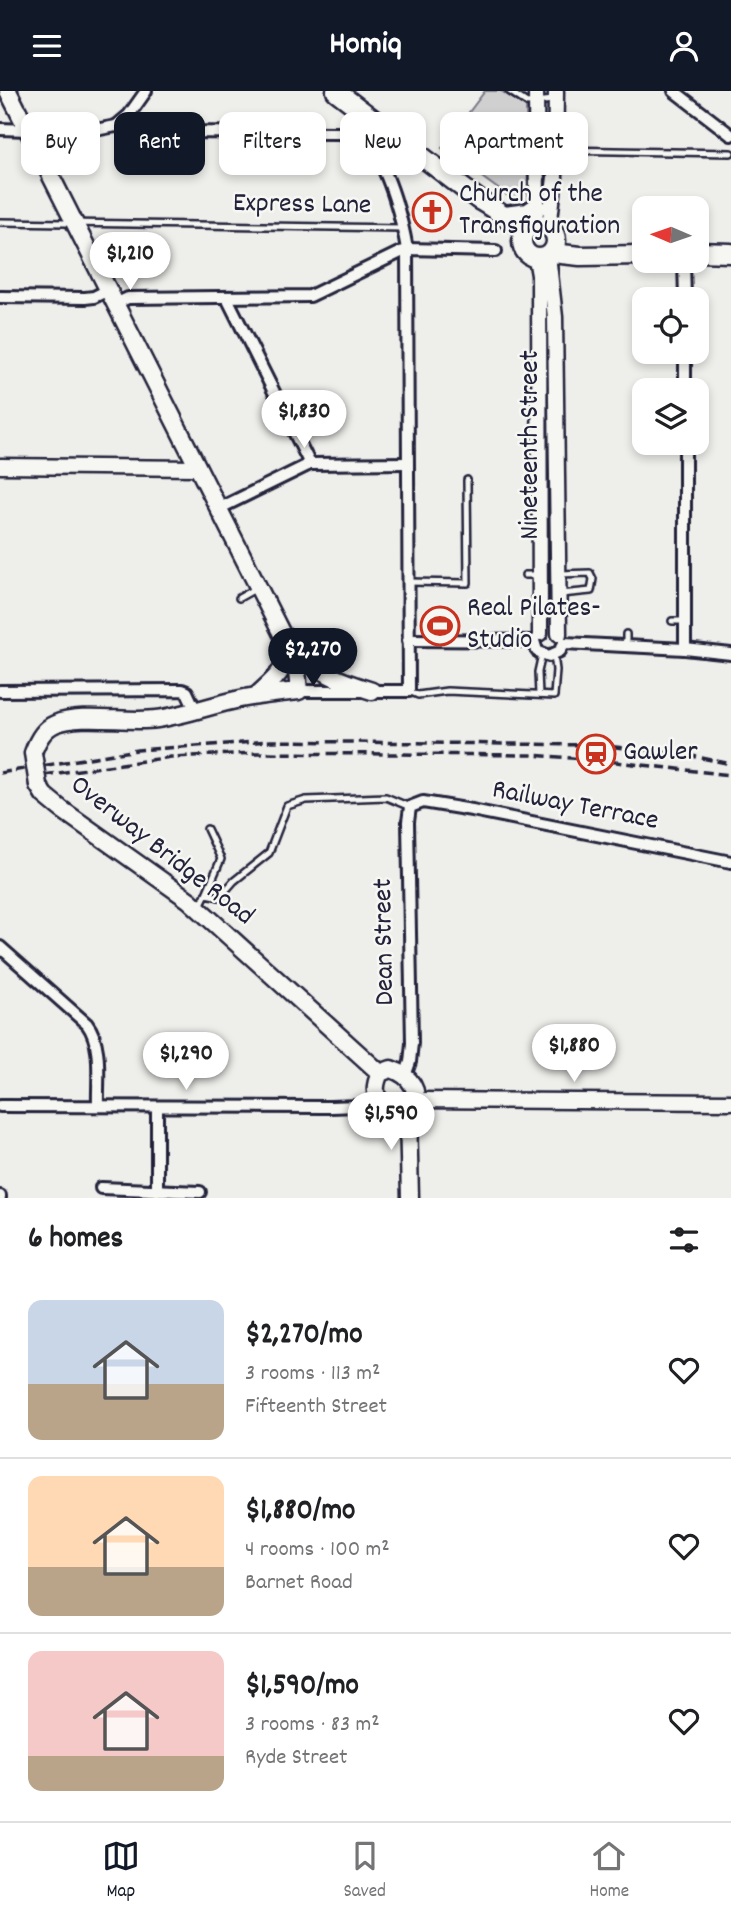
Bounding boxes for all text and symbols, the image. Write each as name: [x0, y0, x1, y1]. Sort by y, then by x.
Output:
text: Homiq: [329, 23, 402, 69]
icon: menu: [28, 27, 66, 65]
icon: person: [665, 27, 703, 65]
chip: Buy: [21, 112, 100, 175]
chip: Rent: [114, 112, 205, 175]
chip: Filters: [219, 112, 326, 175]
chip: New: [340, 112, 426, 175]
chip: Apartment: [440, 112, 588, 175]
place label: Church of the Transfiguration: [459, 176, 620, 248]
street label: Express Lane: [232, 185, 372, 227]
church icon: Church of the Transfiguration: [411, 191, 453, 233]
north arrow: [632, 196, 709, 273]
map controls: [632, 196, 709, 455]
pin: $1,210: [73, 233, 187, 292]
text: $1,210: [106, 238, 154, 271]
button: locate: [632, 287, 709, 364]
street label: Nineteenth Street: [512, 350, 552, 540]
button: layers: [632, 378, 709, 455]
pin: $1,830: [247, 391, 361, 450]
text: $1,830: [277, 396, 331, 429]
place label: Real Pilates- Studio: [467, 590, 601, 662]
sports icon: Real Pilates- Studio: [419, 605, 461, 647]
pin: $2,270: [256, 629, 370, 688]
text: $2,270: [284, 634, 342, 667]
station icon: Gawler: [575, 733, 617, 775]
place label: Gawler: [623, 734, 698, 774]
street label: Overway Bridge Road: [60, 767, 262, 937]
street label: Railway Terrace: [488, 771, 662, 843]
street label: Dean Street: [365, 878, 407, 1006]
pin: $1,880: [517, 1025, 631, 1084]
text: $1,880: [548, 1030, 600, 1063]
pin: $1,290: [129, 1033, 243, 1092]
text: $1,290: [159, 1038, 213, 1071]
pin: $1,590: [334, 1093, 448, 1152]
text: $1,590: [364, 1098, 418, 1131]
text: 6 homes: [28, 1219, 123, 1262]
icon: filters: [665, 1221, 703, 1259]
text: $2,270/mo: [245, 1315, 362, 1358]
icon: home: [84, 1328, 168, 1412]
icon: heart: [665, 1351, 703, 1389]
text: 3 rooms · 113 m²: [245, 1358, 381, 1391]
text: Fifteenth Street: [245, 1391, 387, 1424]
text: $1,880/mo: [245, 1491, 355, 1534]
icon: home: [84, 1504, 168, 1588]
icon: heart: [665, 1527, 703, 1565]
text: 4 rooms · 100 m²: [245, 1534, 390, 1567]
text: Barnet Road: [245, 1567, 353, 1600]
text: $1,590/mo: [245, 1666, 359, 1709]
icon: home: [84, 1679, 168, 1763]
icon: heart: [665, 1702, 703, 1740]
text: 3 rooms · 83 m²: [245, 1709, 380, 1742]
text: Ryde Street: [245, 1742, 348, 1775]
tab: Map: [102, 1837, 140, 1906]
tab: Saved: [343, 1837, 386, 1906]
tab: Home: [590, 1837, 629, 1906]

